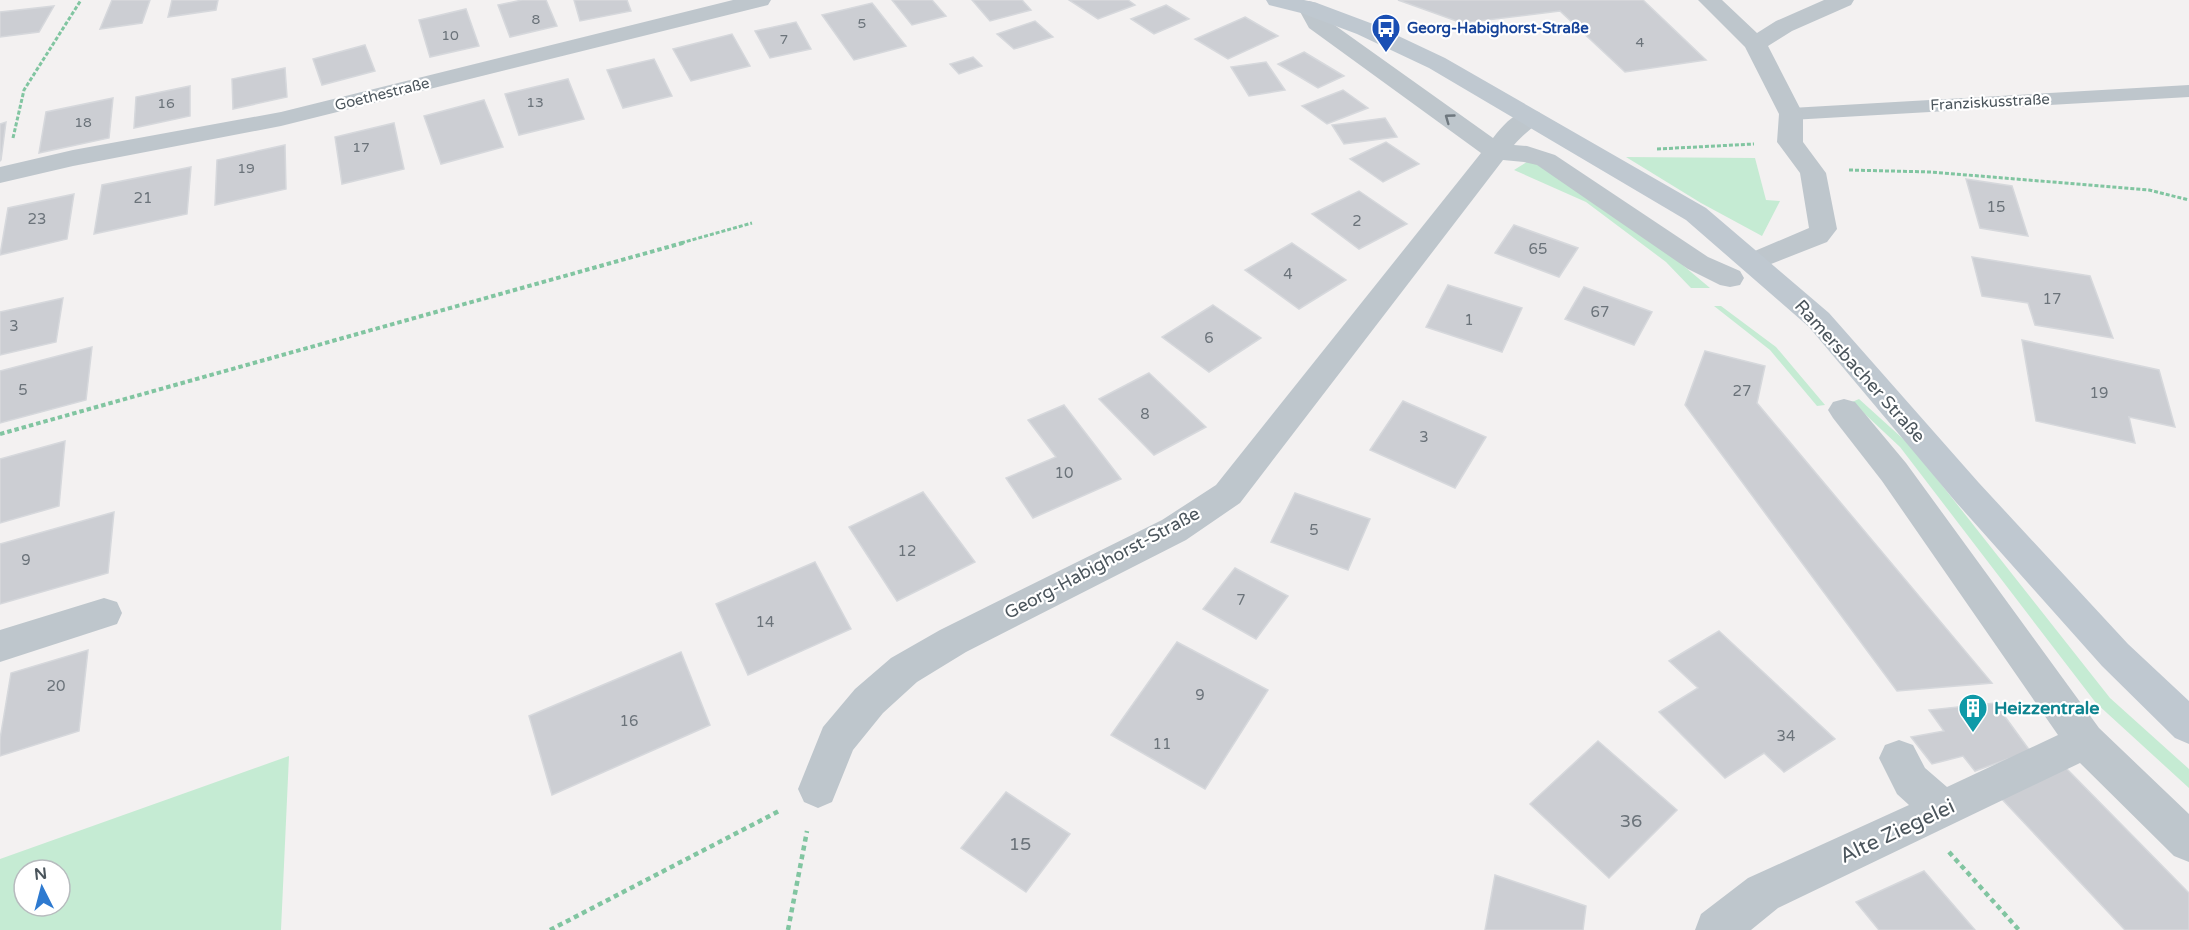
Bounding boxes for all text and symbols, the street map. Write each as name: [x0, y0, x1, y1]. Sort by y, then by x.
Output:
house number: 8: [532, 11, 541, 28]
bus stop icon: Georg-Habighorst-Straße: [1370, 12, 1402, 54]
house number: 5: [858, 15, 866, 32]
place label: Georg-Habighorst-Straße: [1407, 19, 1589, 38]
house number: 10: [441, 27, 459, 44]
house number: 7: [780, 31, 788, 48]
house number: 4: [1636, 34, 1645, 51]
street label: Goethestraße: [333, 74, 431, 114]
street label: Franziskusstraße: [1930, 90, 2050, 114]
house number: 13: [526, 94, 544, 111]
house number: 16: [157, 95, 175, 112]
house number: 18: [74, 114, 92, 131]
one-way arrow: [1445, 114, 1456, 125]
house number: 17: [352, 139, 370, 156]
house number: 19: [237, 160, 255, 177]
house number: 21: [134, 189, 152, 207]
house number: 15: [1987, 198, 2005, 216]
house number: 23: [28, 210, 46, 228]
house number: 2: [1352, 212, 1362, 230]
house number: 65: [1529, 240, 1547, 258]
house number: 4: [1283, 265, 1293, 283]
house number: 17: [2043, 290, 2061, 308]
street label: Ramersbacher Straße: [1790, 295, 1930, 447]
house number: 67: [1591, 303, 1609, 321]
house number: 1: [1464, 311, 1474, 329]
house number: 3: [9, 317, 19, 335]
house number: 6: [1204, 329, 1214, 347]
house number: 5: [18, 381, 28, 399]
house number: 27: [1733, 382, 1751, 400]
house number: 19: [2090, 384, 2108, 402]
house number: 8: [1140, 405, 1150, 423]
house number: 3: [1419, 428, 1429, 446]
house number: 10: [1055, 464, 1073, 482]
street label: Georg-Habighorst-Straße: [1001, 502, 1203, 624]
house number: 5: [1309, 521, 1319, 539]
house number: 12: [898, 542, 916, 560]
house number: 9: [21, 551, 31, 569]
house number: 7: [1236, 591, 1246, 609]
house number: 14: [756, 613, 774, 631]
house number: 20: [47, 677, 65, 695]
house number: 9: [1195, 686, 1205, 704]
building icon: Heizzentrale: [1957, 692, 1989, 734]
place label: Heizzentrale: [1994, 697, 2099, 719]
house number: 16: [620, 712, 638, 730]
house number: 34: [1777, 727, 1795, 745]
house number: 11: [1153, 735, 1171, 753]
street label: Alte Ziegelei: [1836, 794, 1959, 869]
house number: 36: [1620, 810, 1642, 832]
house number: 15: [1009, 833, 1031, 855]
north arrow: [12, 858, 72, 918]
text: N: [33, 863, 48, 885]

